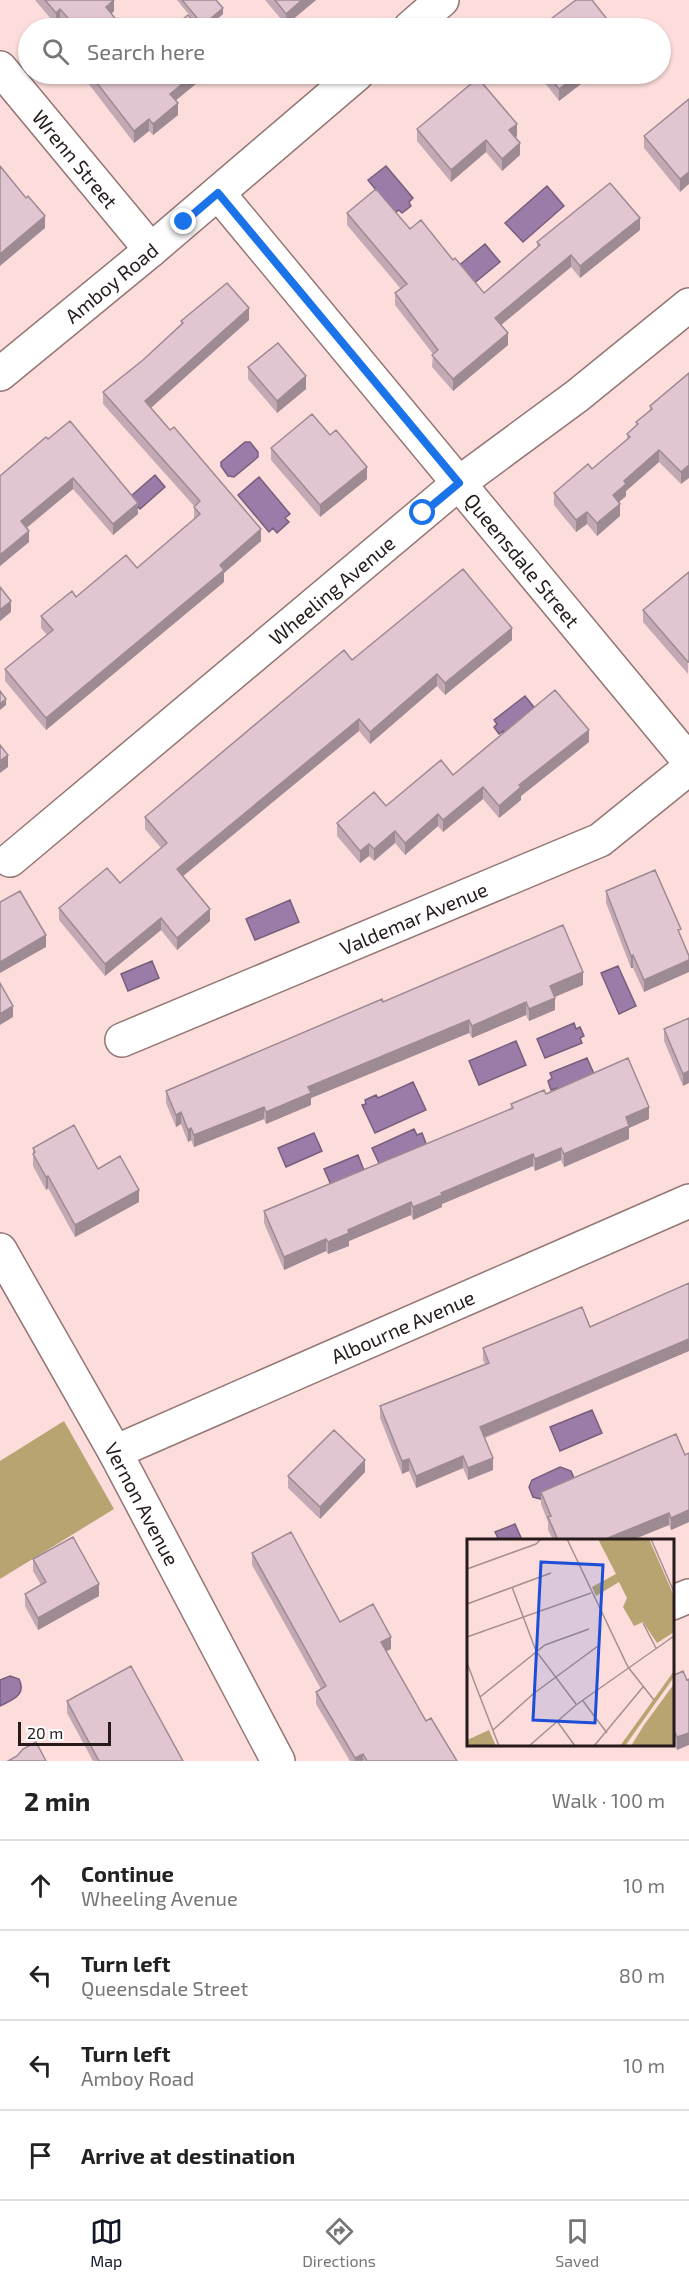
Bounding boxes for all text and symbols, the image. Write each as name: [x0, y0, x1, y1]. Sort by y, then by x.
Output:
search box: [18, 18, 671, 84]
icon: search: [39, 35, 72, 68]
text: Search here: [87, 38, 205, 64]
street label: Wrenn Street: [28, 105, 123, 213]
route end: [170, 208, 196, 234]
street label: Amboy Road: [60, 237, 163, 328]
street label: Queensdale Street: [460, 488, 585, 633]
route start: [409, 499, 435, 525]
street label: Wheeling Avenue: [264, 530, 399, 650]
street label: Valdemar Avenue: [336, 876, 491, 960]
street label: Albourne Avenue: [327, 1284, 478, 1368]
street label: Vernon Avenue: [100, 1438, 185, 1569]
inset map: [467, 1539, 674, 1746]
scale bar: [18, 1719, 111, 1746]
text: 20 m: [27, 1723, 63, 1742]
text: 2 min: [24, 1785, 90, 1816]
text: Walk · 100 m: [552, 1788, 665, 1812]
text: Continue: [81, 1860, 174, 1886]
icon: ahead: [24, 1869, 57, 1902]
text: 10 m: [623, 1873, 665, 1897]
text: Wheeling Avenue: [81, 1886, 238, 1910]
text: Turn left: [81, 1950, 170, 1976]
icon: left: [24, 1959, 57, 1992]
text: 80 m: [619, 1963, 665, 1987]
text: Queensdale Street: [81, 1976, 248, 2000]
text: Turn left: [81, 2040, 170, 2066]
icon: left: [24, 2049, 57, 2082]
text: 10 m: [623, 2053, 665, 2077]
text: Amboy Road: [81, 2066, 194, 2090]
icon: arrive: [24, 2139, 57, 2172]
text: Arrive at destination: [81, 2142, 295, 2168]
tab: Map: [90, 2215, 123, 2270]
tab: Directions: [302, 2215, 376, 2270]
tab: Saved: [555, 2215, 599, 2270]

